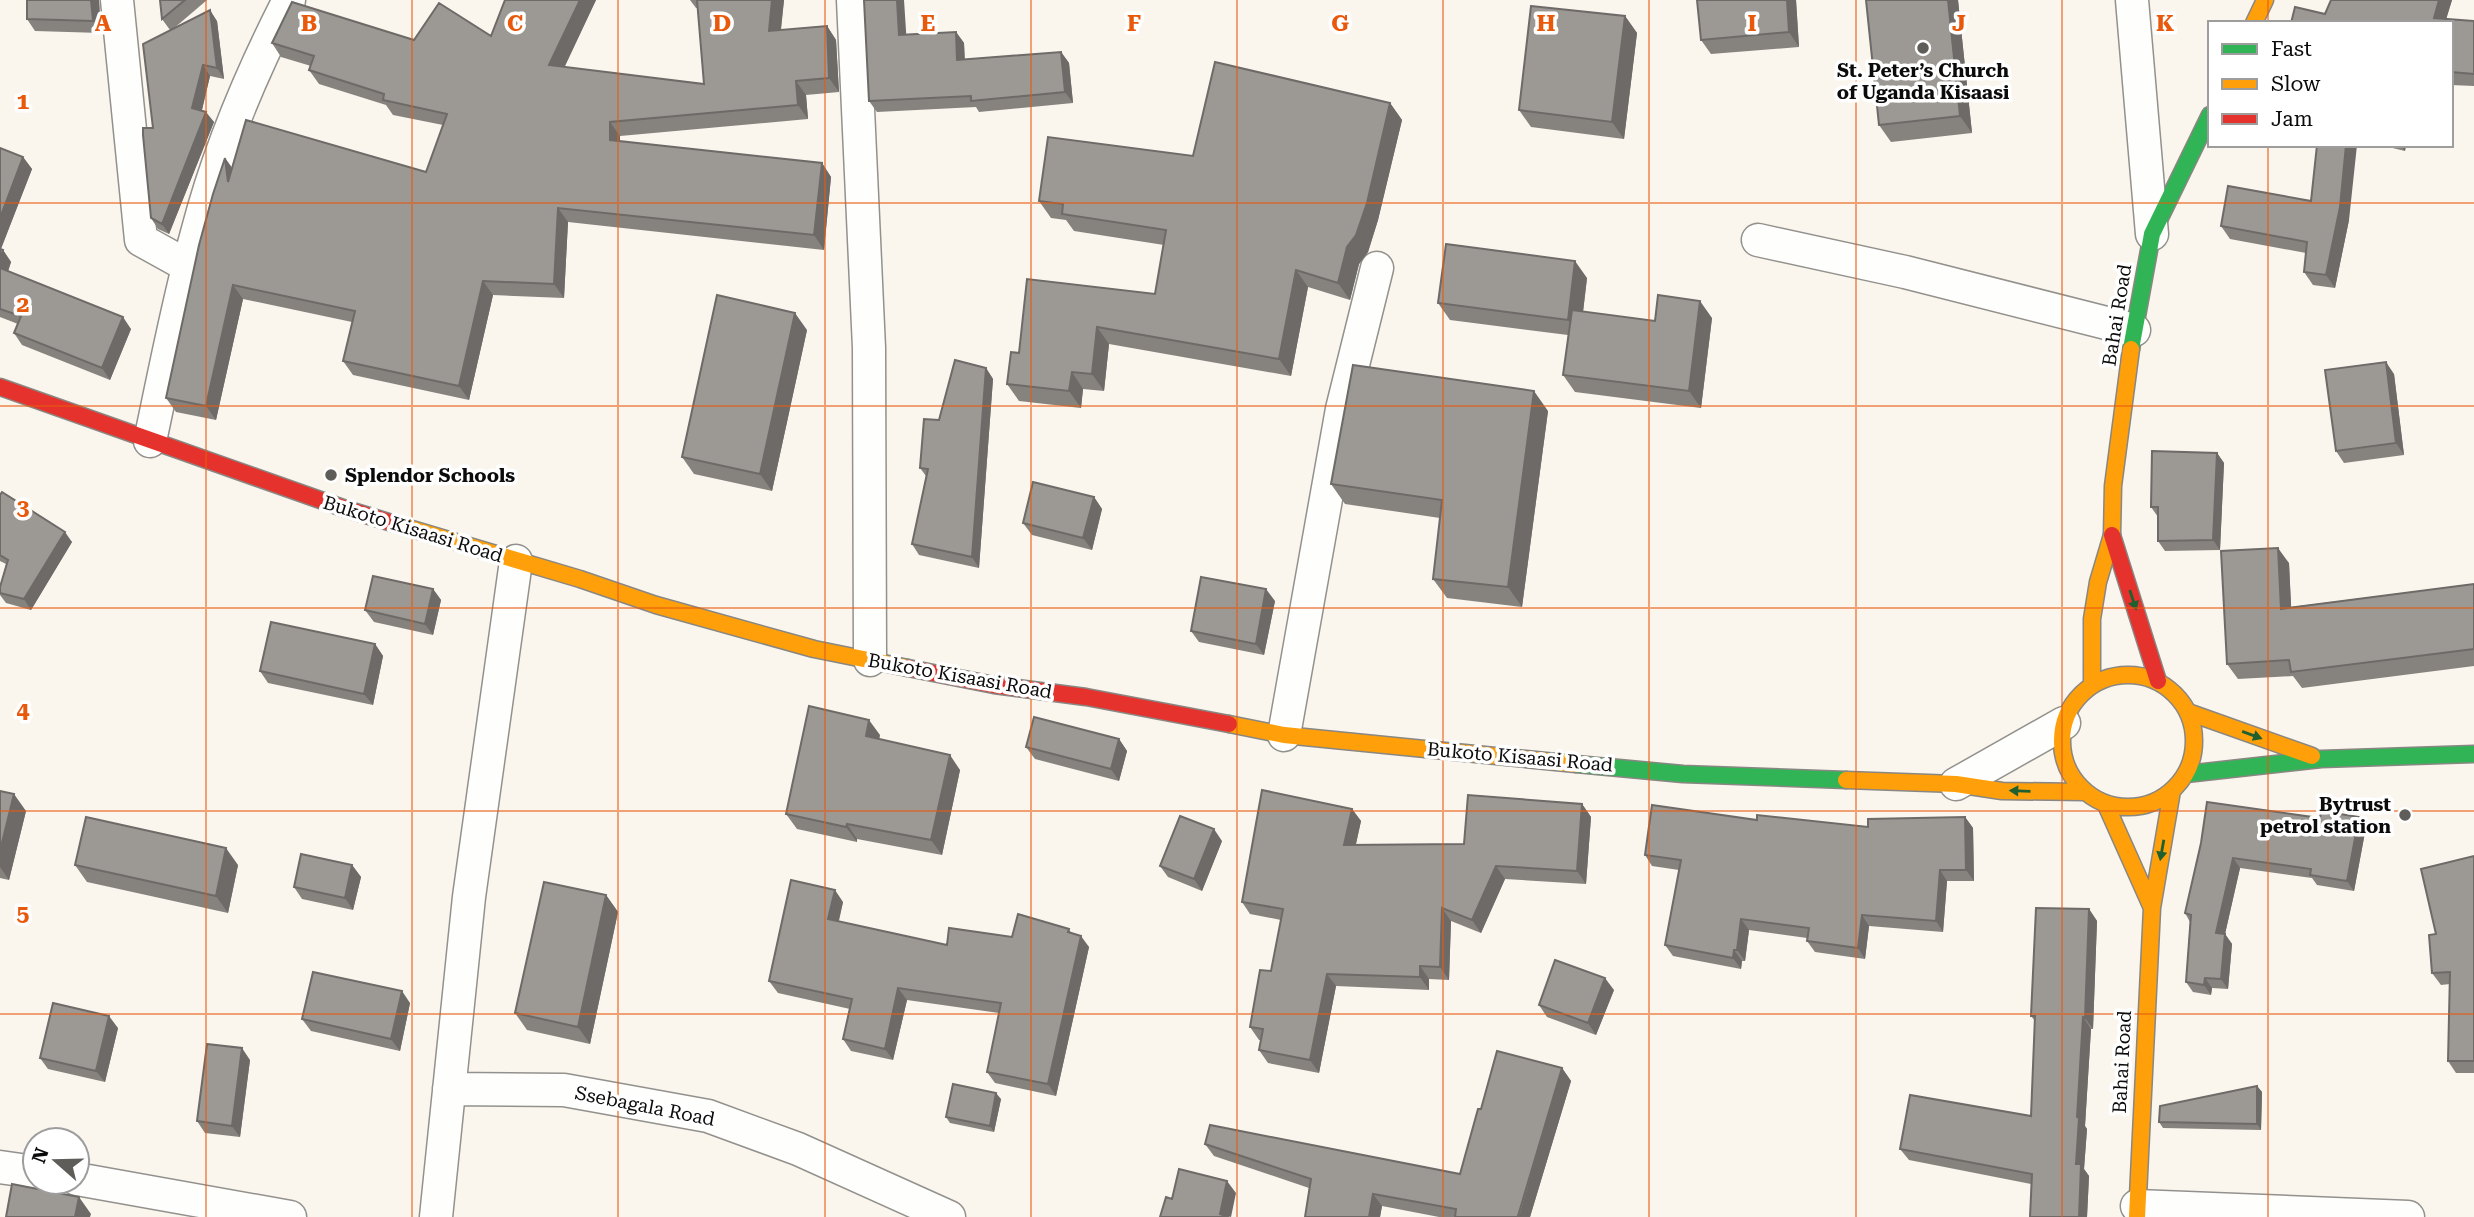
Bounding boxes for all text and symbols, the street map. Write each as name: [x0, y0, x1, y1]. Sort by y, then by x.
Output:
text: A: [95, 10, 112, 37]
text: B: [301, 10, 317, 37]
text: C: [507, 10, 523, 37]
text: D: [713, 10, 731, 37]
text: E: [921, 10, 935, 37]
text: F: [1127, 10, 1141, 37]
text: G: [1331, 10, 1349, 37]
text: H: [1537, 10, 1556, 37]
text: I: [1747, 10, 1757, 37]
text: J: [1952, 10, 1966, 37]
text: K: [2156, 10, 2174, 37]
legend: [2208, 21, 2453, 147]
text: Fast: [2271, 37, 2312, 61]
marker: St. Peter’s Church of Uganda Kisaasi: [1915, 40, 1931, 56]
place label: St. Peter’s Church of Uganda Kisaasi: [1837, 59, 2009, 104]
text: Slow: [2271, 72, 2321, 96]
text: 1: [17, 88, 30, 115]
text: Jam: [2271, 107, 2313, 131]
street label: Bahai Road: [2098, 262, 2136, 368]
text: 2: [17, 291, 29, 318]
place label: Splendor Schools: [345, 464, 515, 487]
marker: Splendor Schools: [323, 467, 339, 483]
street label: Bukoto Kisaasi Road: [320, 491, 506, 567]
text: 3: [17, 494, 30, 521]
one-way arrow: [2128, 589, 2139, 610]
street label: Bukoto Kisaasi Road: [866, 648, 1054, 704]
text: 4: [17, 697, 30, 724]
one-way arrow: [2241, 729, 2262, 740]
street label: Bukoto Kisaasi Road: [1426, 737, 1614, 777]
one-way arrow: [2008, 786, 2030, 797]
place label: Bytrust petrol station: [2260, 793, 2391, 838]
marker: Bytrust petrol station: [2397, 807, 2413, 823]
one-way arrow: [2156, 839, 2167, 861]
text: 5: [17, 900, 30, 927]
street label: Bahai Road: [2108, 1010, 2136, 1114]
street label: Ssebagala Road: [573, 1081, 717, 1131]
north arrow: [21, 1126, 91, 1196]
text: N: [27, 1144, 54, 1166]

